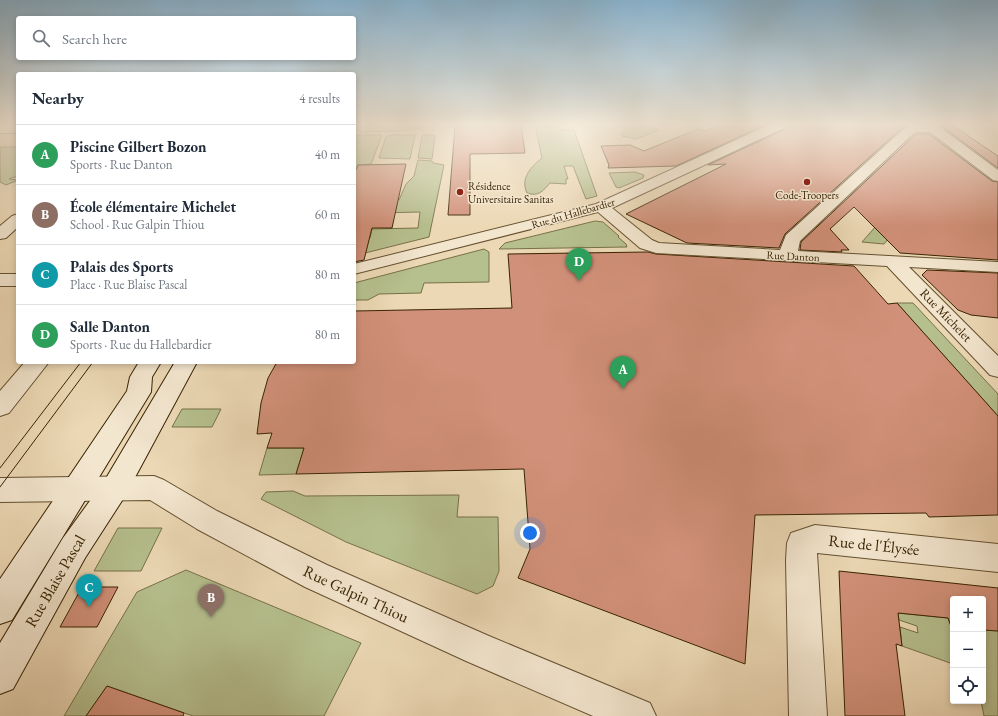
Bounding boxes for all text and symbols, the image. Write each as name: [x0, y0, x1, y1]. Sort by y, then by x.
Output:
search box: [16, 16, 356, 60]
icon: search: [30, 27, 52, 49]
text: Search here: [62, 29, 127, 48]
text: Nearby: [32, 87, 84, 109]
text: 4 results: [299, 90, 340, 107]
text: Piscine Gilbert Bozon: [70, 137, 207, 156]
text: A: [40, 146, 50, 163]
text: 40 m: [315, 146, 340, 163]
text: Sports · Rue Danton: [70, 156, 173, 173]
marker: Code-Troopers: [802, 177, 812, 187]
place label: Résidence Universitaire Sanitas: [468, 179, 554, 206]
marker: Résidence Universitaire Sanitas: [455, 187, 465, 197]
place label: Code-Troopers: [775, 188, 839, 202]
street label: Rue du Hallebardier: [530, 194, 617, 232]
text: École élémentaire Michelet: [70, 197, 236, 216]
text: B: [41, 206, 49, 223]
text: 60 m: [315, 206, 340, 223]
text: School · Rue Galpin Thiou: [70, 216, 204, 233]
pin: D: [566, 248, 592, 281]
street label: Rue Danton: [766, 248, 820, 264]
text: Palais des Sports: [70, 257, 173, 276]
text: C: [40, 266, 50, 283]
text: 80 m: [315, 266, 340, 283]
text: Place · Rue Blaise Pascal: [70, 276, 187, 293]
street label: Rue Michelet: [916, 285, 976, 345]
text: Salle Danton: [70, 317, 150, 336]
text: D: [40, 326, 50, 343]
text: 80 m: [315, 326, 340, 343]
text: Sports · Rue du Hallebardier: [70, 336, 212, 353]
pin: A: [610, 356, 636, 389]
your location: [520, 523, 540, 543]
street label: Rue de l'Élysée: [828, 530, 920, 560]
street label: Rue Blaise Pascal: [20, 531, 90, 631]
street label: Rue Galpin Thiou: [300, 560, 413, 628]
pin: C: [76, 574, 102, 607]
pin: B: [198, 584, 224, 617]
map controls: [950, 596, 986, 704]
button: +: [950, 596, 986, 632]
button: −: [950, 632, 986, 668]
button: locate: [950, 668, 986, 704]

